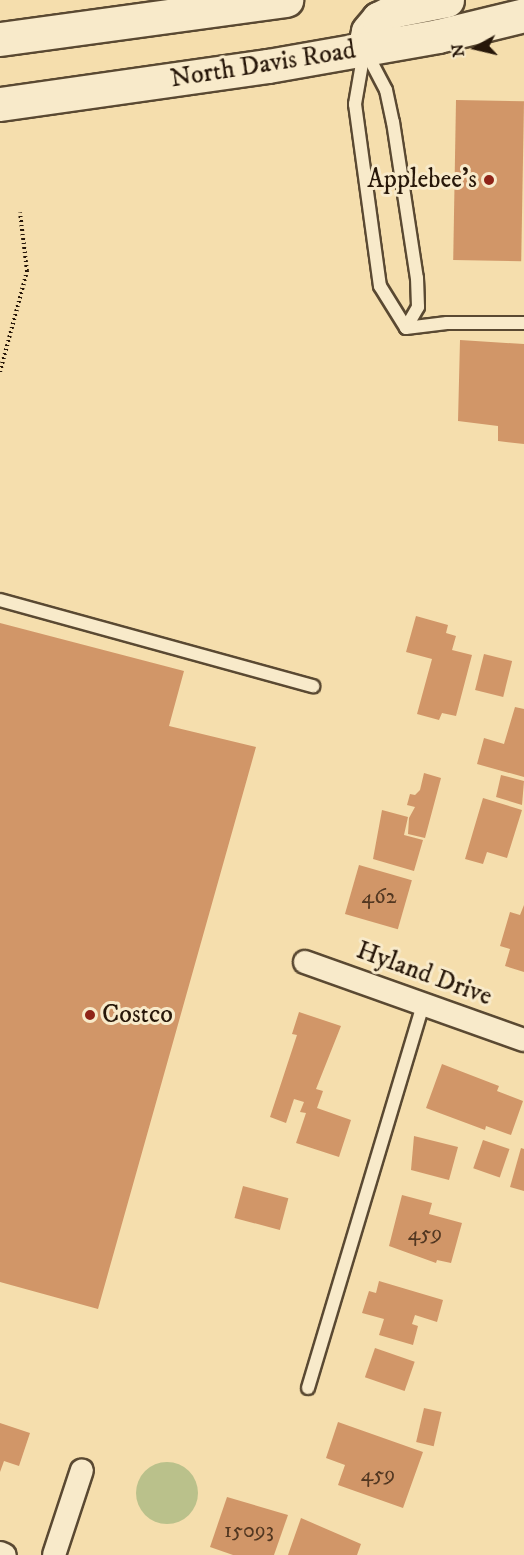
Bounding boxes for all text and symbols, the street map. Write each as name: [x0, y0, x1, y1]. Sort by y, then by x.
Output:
north arrow: [446, 18, 506, 78]
street label: North Davis Road: [168, 35, 358, 95]
text: N: [447, 43, 469, 58]
place label: Applebee's: [367, 164, 477, 196]
marker: Applebee's: [482, 173, 496, 187]
house number: 462: [362, 884, 396, 910]
street label: Hyland Drive: [352, 935, 496, 1013]
place label: Costco: [102, 999, 173, 1031]
marker: Costco: [83, 1008, 97, 1022]
house number: 459: [408, 1221, 442, 1247]
house number: 459: [361, 1462, 395, 1488]
house number: 15093: [224, 1518, 274, 1544]

